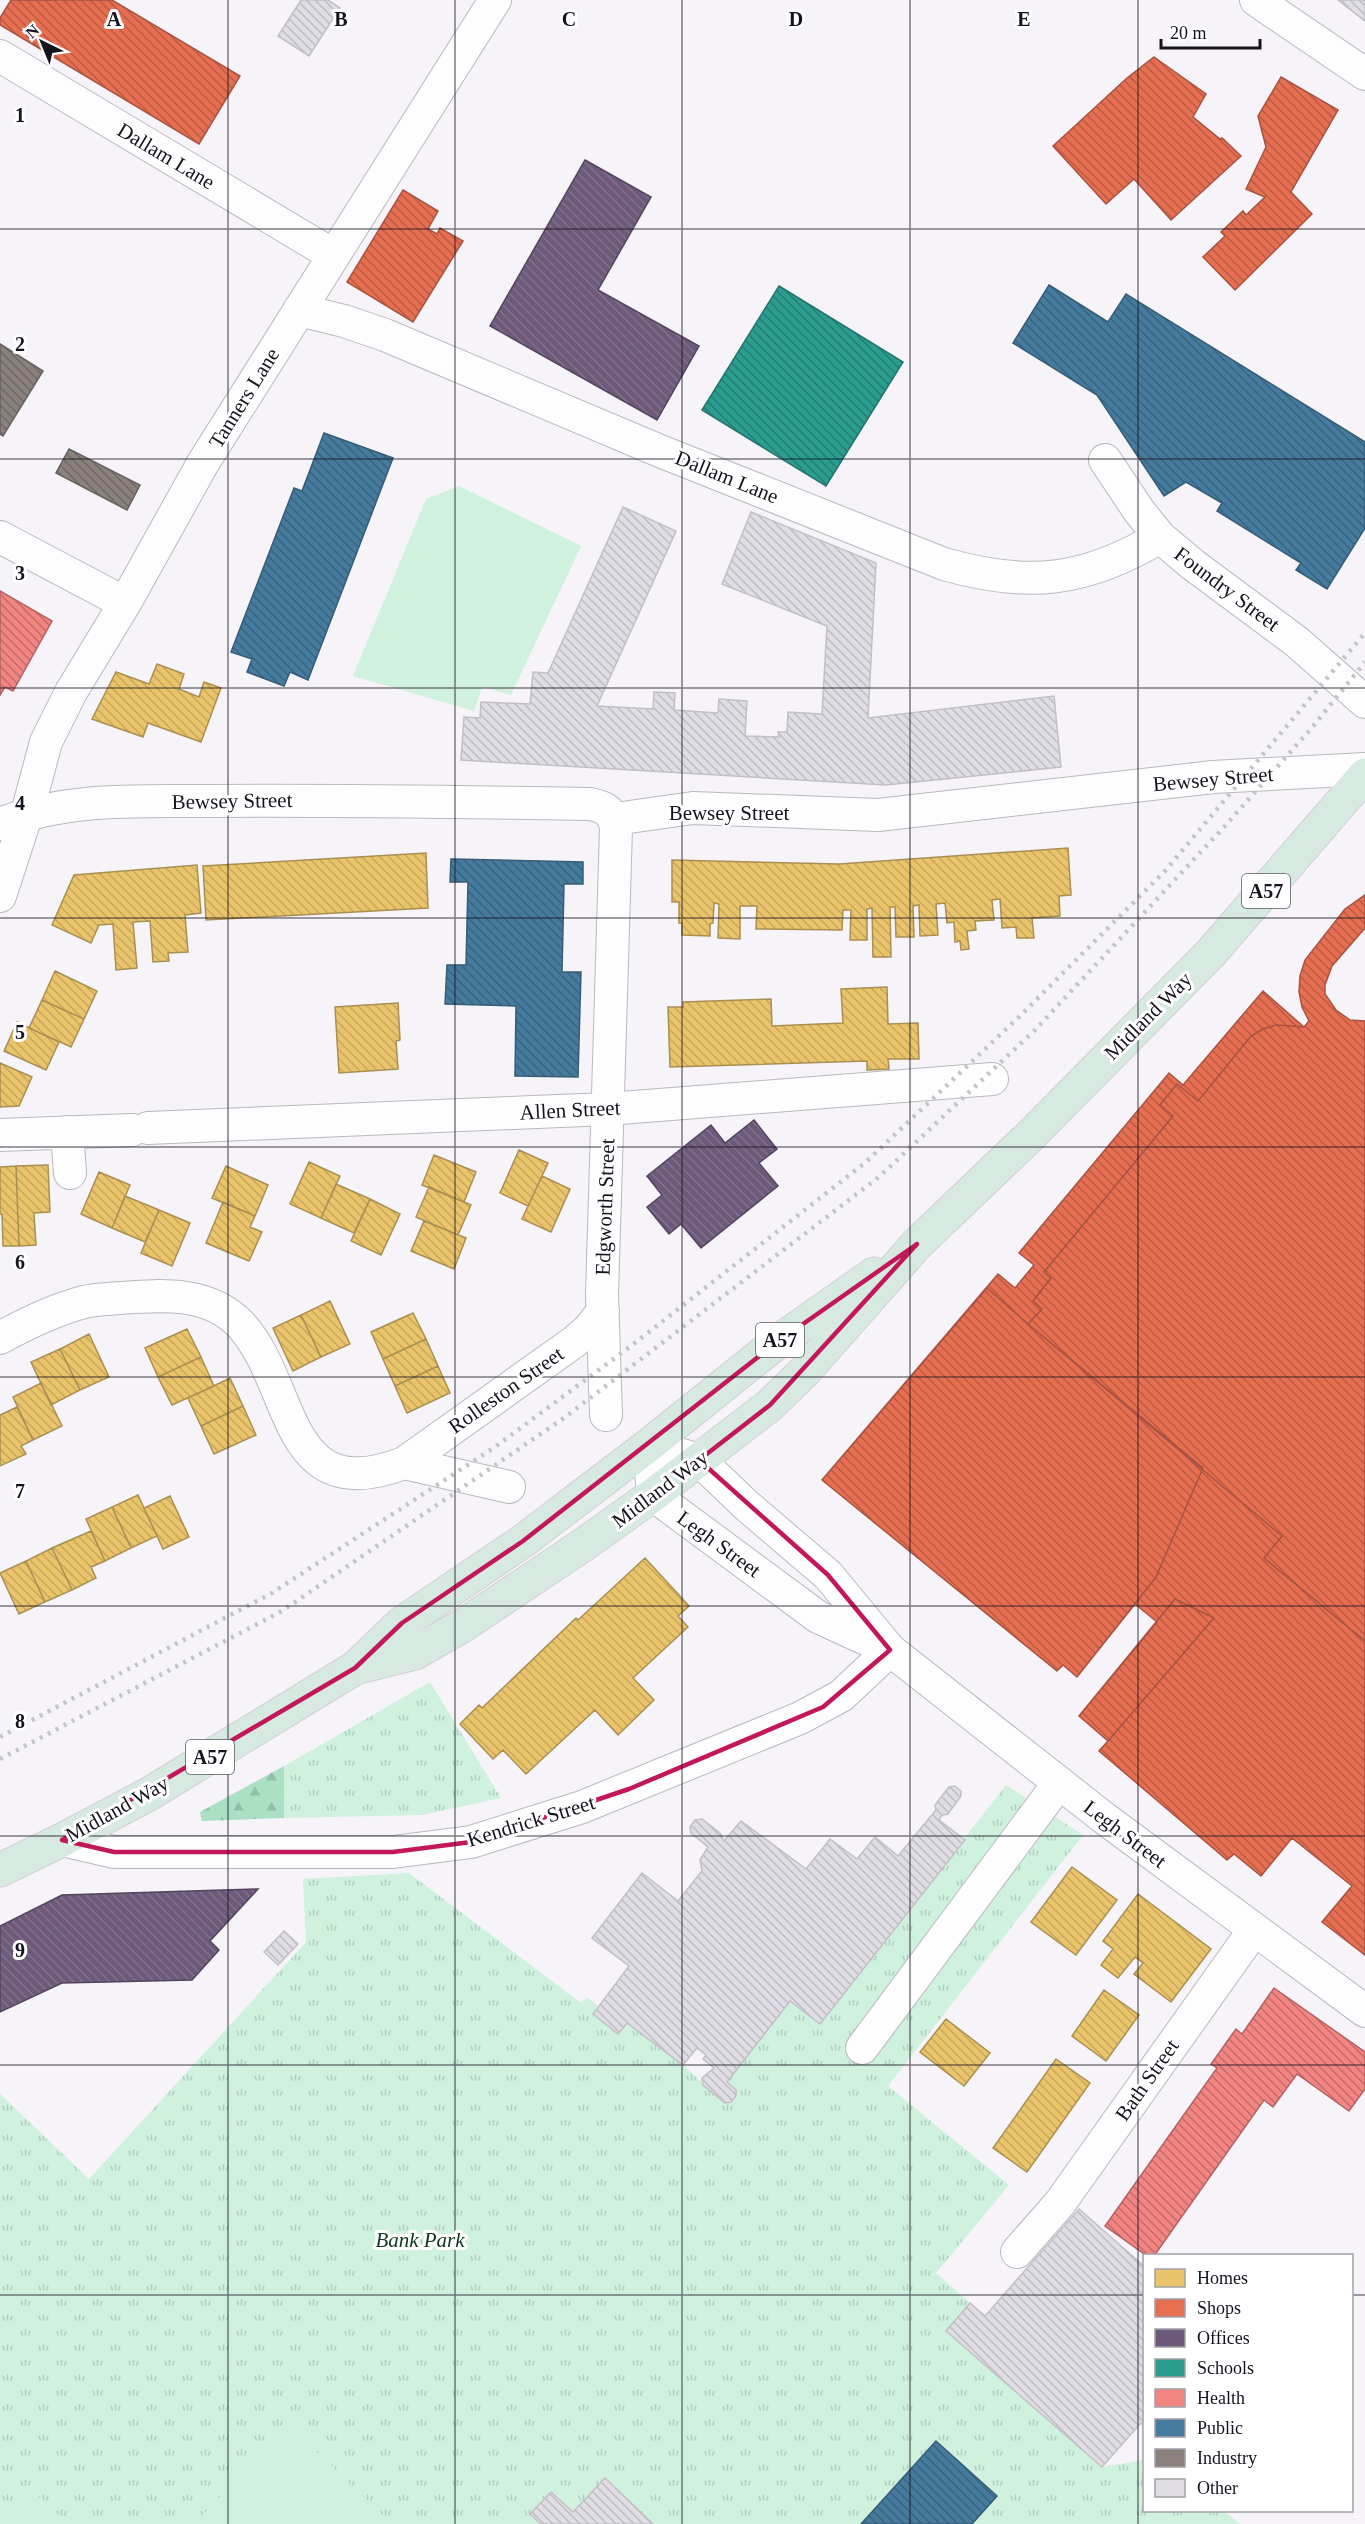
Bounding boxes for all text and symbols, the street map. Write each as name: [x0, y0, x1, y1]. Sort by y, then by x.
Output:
text: A: [107, 8, 122, 30]
text: B: [334, 8, 348, 30]
text: C: [562, 8, 576, 30]
text: D: [789, 8, 803, 30]
text: E: [1017, 8, 1031, 30]
north arrow: [12, 12, 72, 72]
scale bar: [1161, 12, 1260, 50]
text: N: [22, 21, 42, 42]
text: 20 m: [1170, 23, 1207, 43]
text: 1: [15, 104, 25, 126]
street label: Dallam Lane: [113, 118, 219, 194]
text: 2: [15, 333, 25, 355]
street label: Tanners Lane: [204, 344, 284, 452]
street label: Dallam Lane: [672, 445, 782, 509]
street label: Foundry Street: [1170, 542, 1284, 636]
text: 3: [15, 562, 25, 584]
street label: Bewsey Street: [1152, 762, 1274, 796]
street label: Bewsey Street: [171, 788, 293, 814]
text: 4: [15, 792, 25, 814]
street label: Bewsey Street: [669, 801, 790, 825]
road number: A57: [1242, 874, 1290, 908]
street label: Midland Way: [1099, 967, 1197, 1065]
text: 5: [15, 1021, 25, 1043]
street label: Allen Street: [519, 1095, 621, 1125]
street label: Edgworth Street: [591, 1138, 619, 1276]
text: 6: [15, 1251, 25, 1273]
road number: A57: [756, 1323, 804, 1357]
street label: Rolleston Street: [444, 1341, 568, 1438]
street label: Midland Way: [607, 1445, 713, 1533]
text: 7: [15, 1480, 25, 1502]
street label: Legh Street: [673, 1506, 766, 1582]
text: 8: [15, 1710, 25, 1732]
road number: A57: [186, 1740, 234, 1774]
street label: Midland Way: [61, 1771, 173, 1847]
street label: Kendrick Street: [464, 1790, 598, 1852]
street label: Legh Street: [1079, 1795, 1171, 1873]
text: 9: [15, 1939, 25, 1961]
street label: Bath Street: [1110, 2035, 1184, 2125]
park label: Bank Park: [375, 2228, 465, 2252]
legend: [1143, 2254, 1353, 2512]
text: Homes: [1197, 2268, 1248, 2288]
text: Shops: [1197, 2298, 1241, 2318]
text: Offices: [1197, 2328, 1250, 2348]
text: Schools: [1197, 2358, 1254, 2378]
text: Health: [1197, 2388, 1245, 2408]
text: Public: [1197, 2418, 1243, 2438]
text: Industry: [1197, 2448, 1257, 2468]
text: Other: [1197, 2478, 1238, 2498]

